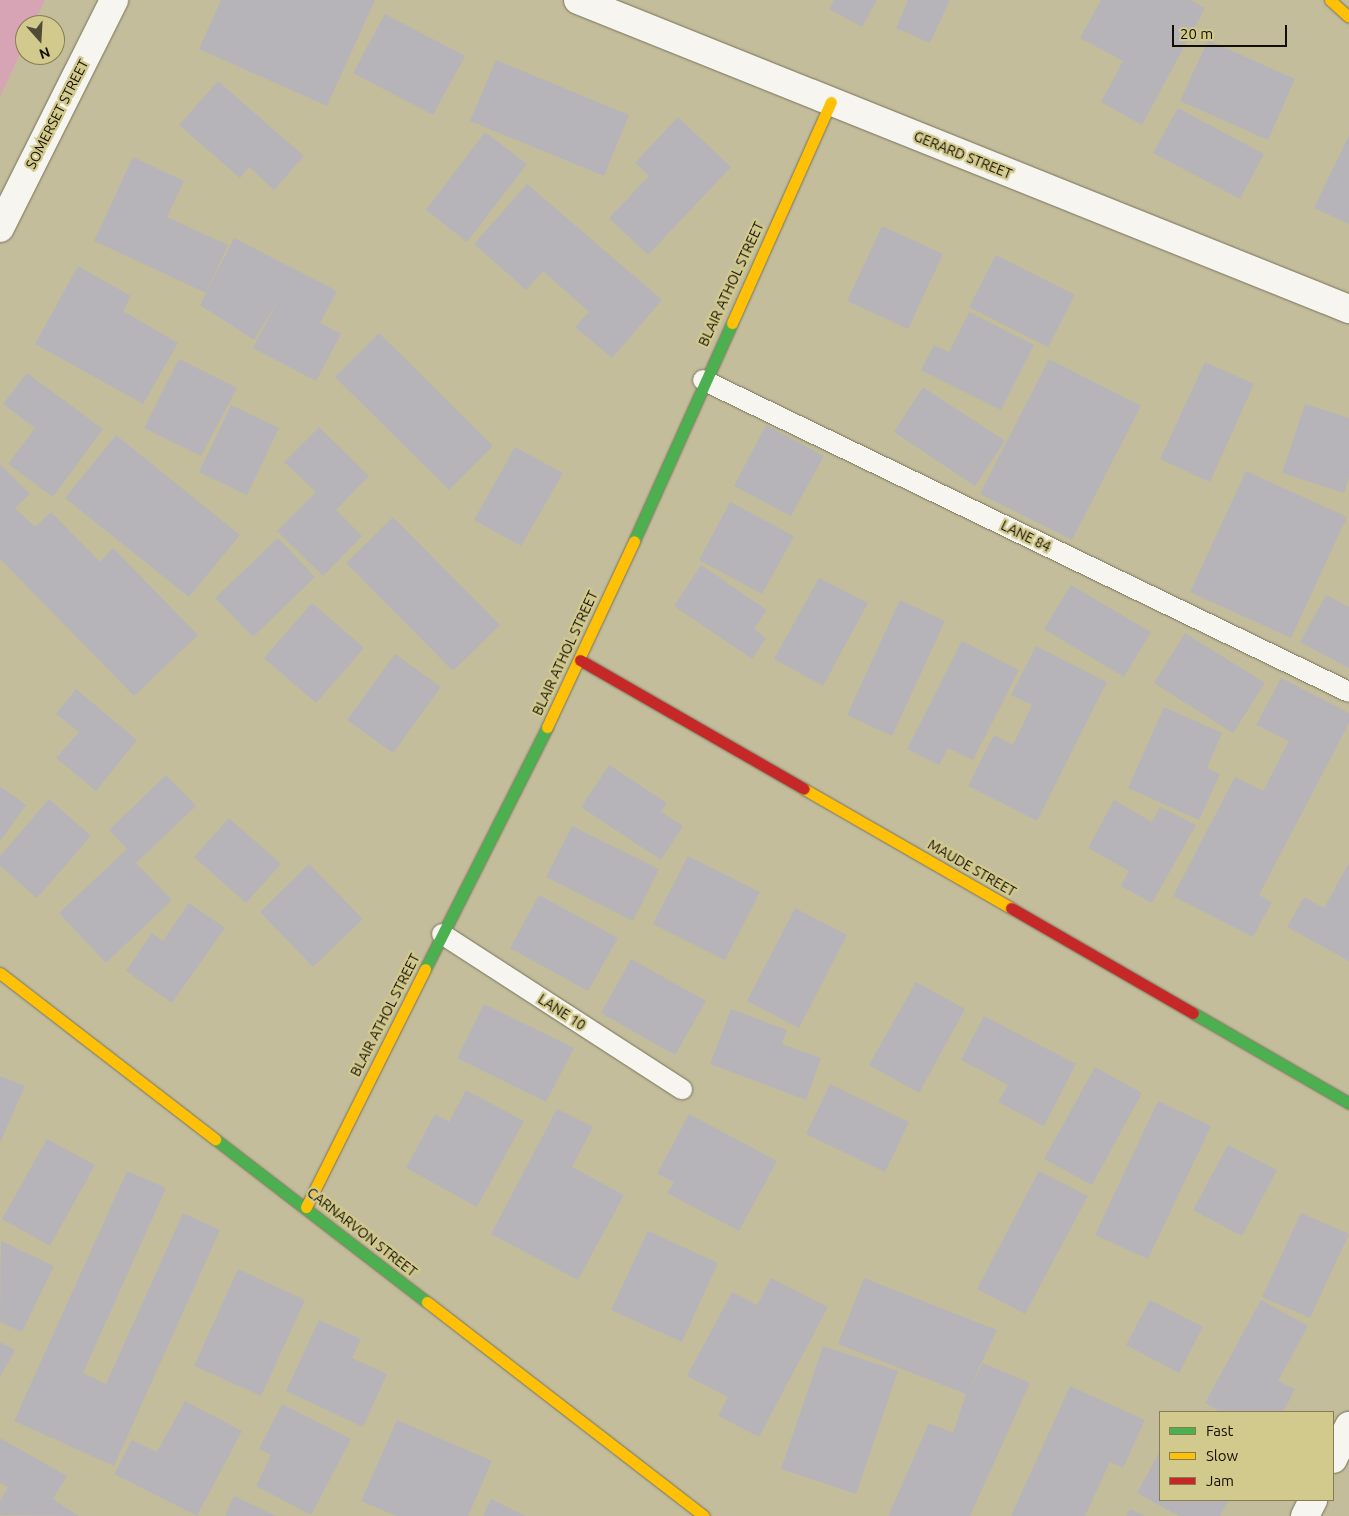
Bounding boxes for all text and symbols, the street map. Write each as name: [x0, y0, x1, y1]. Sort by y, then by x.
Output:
north arrow: [15, 15, 65, 65]
scale bar: [1174, 15, 1289, 47]
text: 20 m: [1180, 25, 1213, 42]
text: N: [37, 44, 52, 63]
street label: SOMERSET STREET: [22, 57, 92, 171]
street label: GERARD STREET: [911, 128, 1015, 182]
street label: BLAIR ATHOL STREET: [695, 219, 767, 349]
street label: LANE 84: [998, 517, 1054, 555]
street label: BLAIR ATHOL STREET: [529, 588, 601, 718]
street label: MAUDE STREET: [925, 836, 1019, 900]
street label: BLAIR ATHOL STREET: [347, 951, 423, 1079]
street label: LANE 10: [535, 990, 589, 1034]
street label: CARNARVON STREET: [304, 1184, 420, 1280]
legend: [1159, 1411, 1334, 1501]
text: Fast: [1206, 1422, 1233, 1439]
text: Slow: [1206, 1447, 1238, 1464]
text: Jam: [1206, 1472, 1234, 1489]

